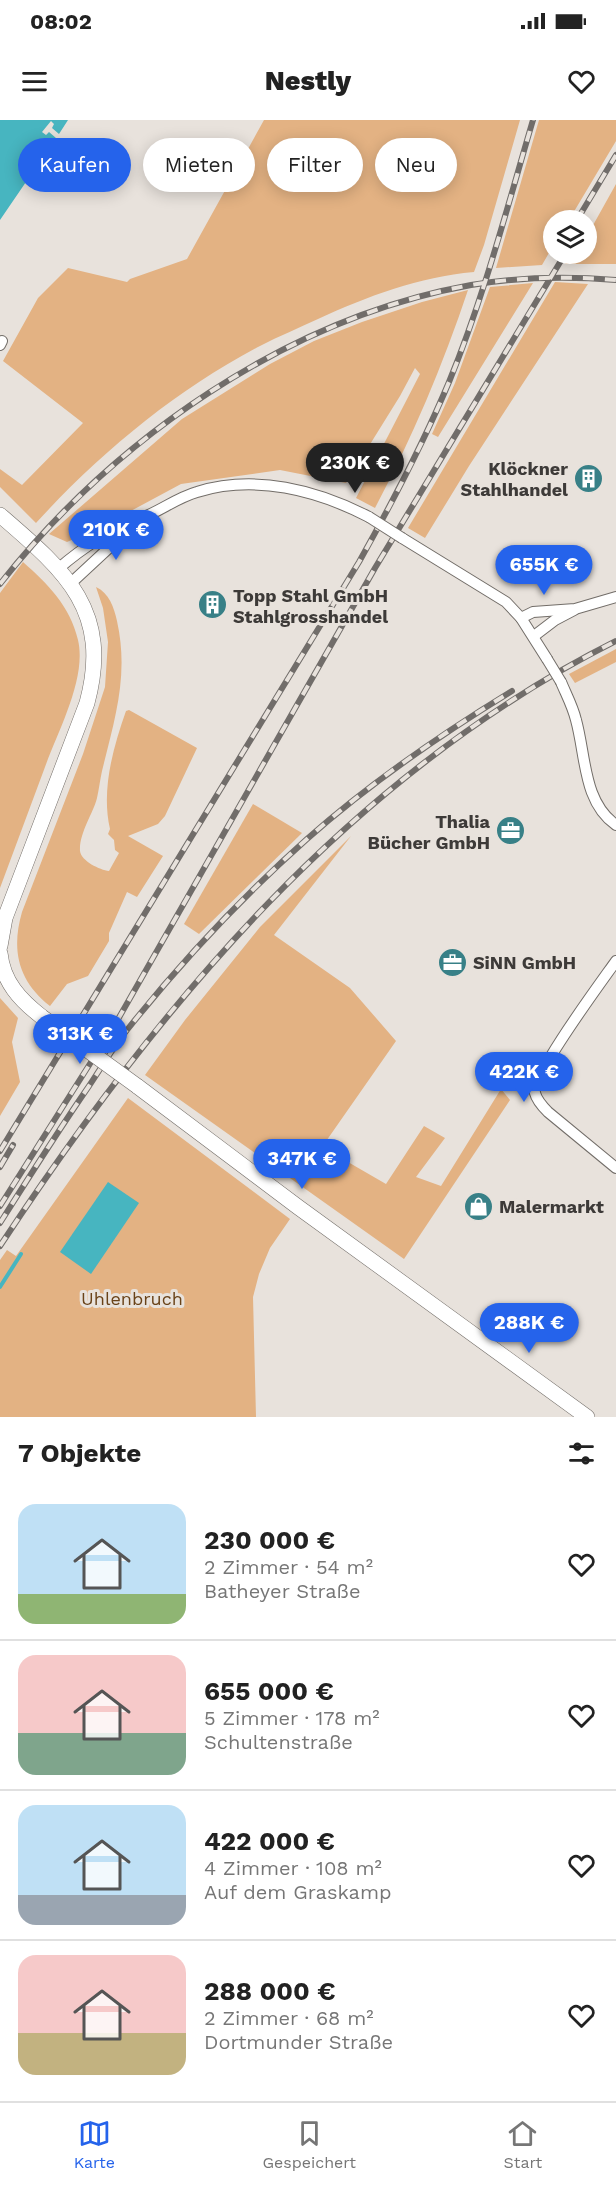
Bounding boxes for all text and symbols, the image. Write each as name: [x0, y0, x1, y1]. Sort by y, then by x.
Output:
text: 08:02: [30, 9, 92, 34]
icon: menu: [18, 65, 51, 98]
text: Nestly: [265, 65, 351, 97]
icon: heart: [565, 65, 598, 98]
chip: Kaufen: [18, 138, 131, 192]
chip: Mieten: [143, 138, 255, 192]
chip: Filter: [267, 138, 363, 192]
chip: Neu: [375, 138, 457, 192]
map controls: [543, 210, 597, 264]
button: layers: [543, 210, 597, 264]
pin: 230K €: [306, 443, 404, 494]
text: 230K €: [320, 450, 390, 474]
place label: Klöckner Stahlhandel: [461, 458, 568, 500]
building icon: Klöckner Stahlhandel: [573, 462, 605, 494]
pin: 210K €: [67, 510, 165, 561]
text: 210K €: [83, 517, 149, 541]
pin: 655K €: [495, 545, 593, 596]
text: 655K €: [509, 552, 579, 576]
place label: Topp Stahl GmbH Stahlgrosshandel: [233, 585, 388, 627]
building icon: Topp Stahl GmbH Stahlgrosshandel: [196, 589, 228, 621]
place label: Thalia Bücher GmbH: [368, 811, 491, 853]
office icon: Thalia Bücher GmbH: [495, 815, 527, 847]
office icon: SiNN GmbH: [436, 946, 468, 978]
place label: SiNN GmbH: [473, 952, 576, 973]
pin: 313K €: [31, 1014, 129, 1065]
text: 313K €: [47, 1021, 113, 1045]
pin: 422K €: [475, 1052, 573, 1103]
text: 422K €: [489, 1059, 559, 1083]
pin: 347K €: [253, 1139, 351, 1190]
text: 347K €: [267, 1146, 337, 1170]
shop icon: Malermarkt: [462, 1190, 494, 1222]
place label: Malermarkt: [499, 1196, 604, 1217]
park label: Uhlenbruch: [81, 1288, 183, 1309]
pin: 288K €: [480, 1303, 578, 1354]
text: 288K €: [494, 1310, 564, 1334]
icon: filters: [565, 1437, 598, 1470]
text: 7 Objekte: [18, 1438, 141, 1468]
text: 230 000 €: [204, 1525, 335, 1555]
icon: home: [66, 1528, 138, 1600]
icon: heart: [565, 1548, 598, 1581]
text: 2 Zimmer · 54 m²: [204, 1555, 373, 1579]
text: Batheyer Straße: [204, 1579, 360, 1603]
text: 655 000 €: [204, 1676, 334, 1706]
icon: home: [66, 1679, 138, 1751]
icon: heart: [565, 1699, 598, 1732]
text: 5 Zimmer · 178 m²: [204, 1706, 380, 1730]
text: Schultenstraße: [204, 1730, 353, 1754]
text: 422 000 €: [204, 1826, 335, 1856]
icon: home: [66, 1829, 138, 1901]
icon: heart: [565, 1849, 598, 1882]
text: 4 Zimmer · 108 m²: [204, 1856, 382, 1880]
text: Auf dem Graskamp: [204, 1880, 391, 1904]
text: 288 000 €: [204, 1976, 335, 2006]
icon: home: [66, 1979, 138, 2051]
icon: heart: [565, 1999, 598, 2032]
text: 2 Zimmer · 68 m²: [204, 2006, 374, 2030]
text: Dortmunder Straße: [204, 2030, 393, 2054]
tab: Karte: [74, 2117, 115, 2172]
tab: Gespeichert: [262, 2117, 356, 2172]
tab: Start: [503, 2117, 542, 2172]

